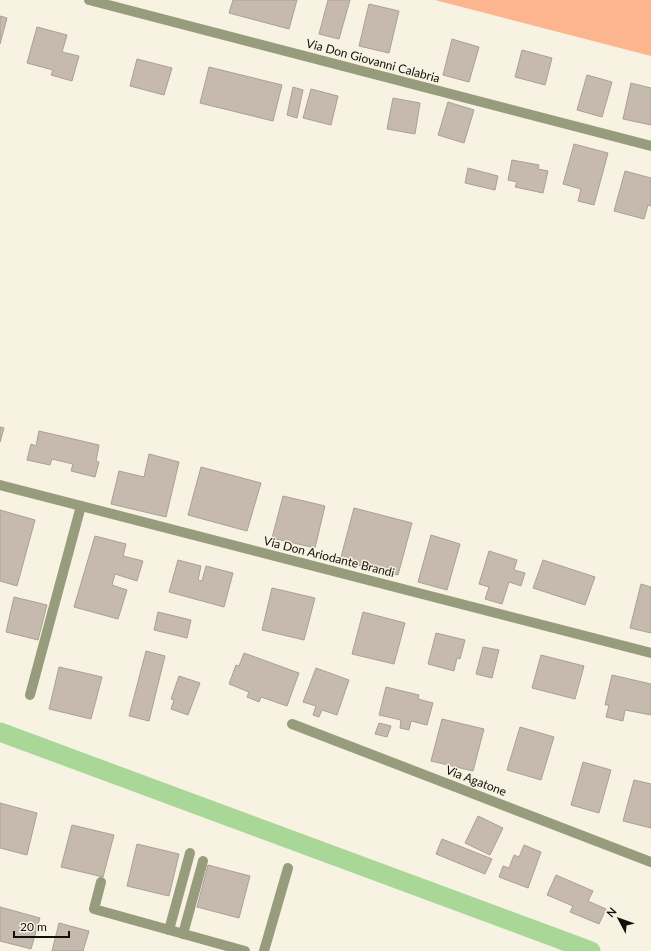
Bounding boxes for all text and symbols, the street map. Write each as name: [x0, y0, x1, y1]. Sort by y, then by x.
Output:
street label: Via Don Giovanni Calabria: [305, 35, 442, 86]
street label: Via Don Ariodante Brandi: [262, 533, 396, 580]
street label: Via Agatone: [444, 762, 509, 799]
north arrow: [599, 899, 639, 939]
text: N: [603, 905, 619, 920]
scale bar: [14, 913, 69, 939]
text: 20 m: [20, 919, 47, 934]

